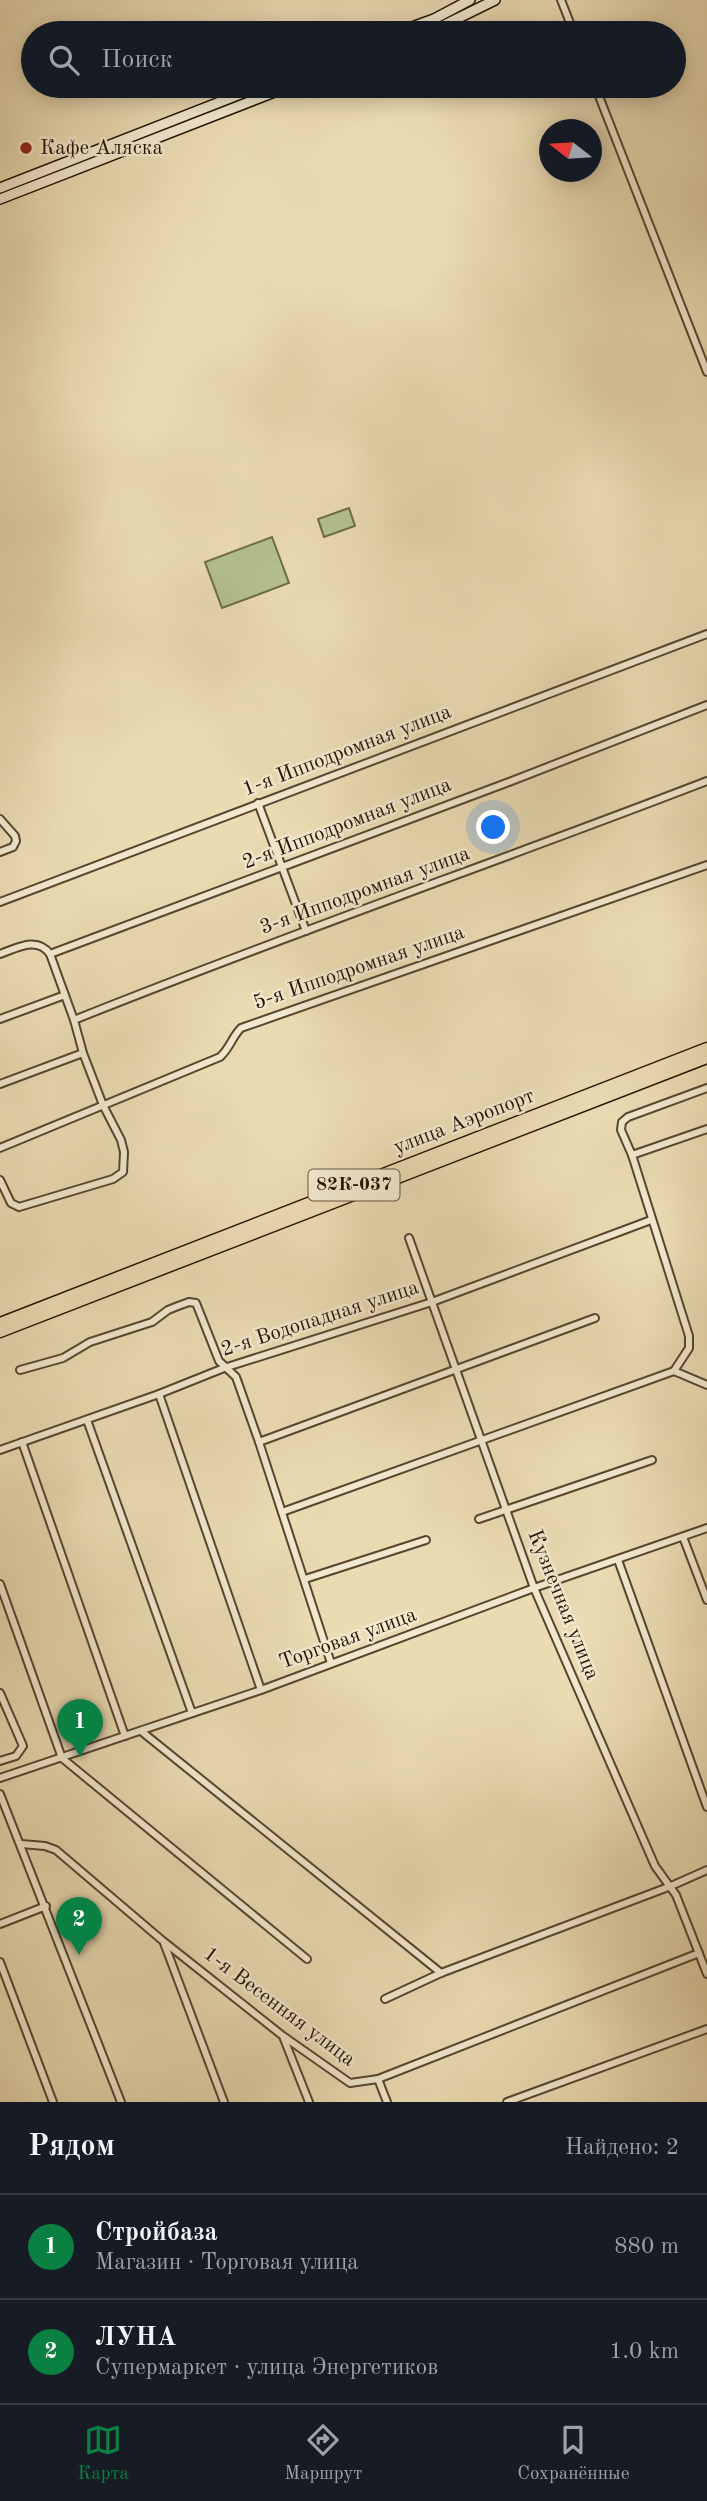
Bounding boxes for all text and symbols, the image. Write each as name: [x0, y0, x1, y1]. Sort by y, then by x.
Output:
search box: [21, 21, 686, 98]
icon: search: [45, 41, 83, 79]
text: Поиск: [101, 47, 173, 73]
north arrow: [539, 119, 602, 182]
place label: Кафе Аляска: [40, 138, 163, 159]
marker: Кафе Аляска: [18, 140, 34, 156]
street label: 1-я Ипподромная улица: [240, 701, 454, 801]
street label: 2-я Ипподромная улица: [240, 774, 454, 874]
your location: [476, 810, 510, 844]
street label: 3-я Ипподромная улица: [257, 843, 473, 939]
street label: 5-я Ипподромная улица: [251, 922, 467, 1014]
street label: улица Аэропорт: [391, 1085, 537, 1159]
road number: 82К-037: [308, 1170, 400, 1200]
street label: 2-я Водопадная улица: [219, 1277, 421, 1361]
street label: Кузнечная улица: [523, 1527, 603, 1683]
street label: Торговая улица: [277, 1604, 419, 1674]
pin: 1: [57, 1699, 103, 1757]
pin: 2: [56, 1897, 102, 1955]
street label: 1-я Весенняя улица: [199, 1943, 359, 2071]
text: Рядом: [28, 2132, 115, 2162]
text: Найдено: 2: [565, 2136, 679, 2159]
text: Стройбаза: [95, 2220, 218, 2246]
text: 1: [44, 2235, 58, 2258]
text: 880 m: [614, 2235, 679, 2258]
text: Магазин · Торговая улица: [95, 2251, 359, 2274]
text: ЛУНА: [95, 2325, 176, 2351]
text: 2: [44, 2340, 58, 2363]
text: 1.0 km: [609, 2340, 679, 2363]
text: Супермаркет · улица Энергетиков: [95, 2356, 438, 2379]
tab: Карта: [78, 2421, 129, 2486]
tab: Маршрут: [284, 2421, 362, 2486]
tab: Сохранённые: [517, 2421, 629, 2486]

